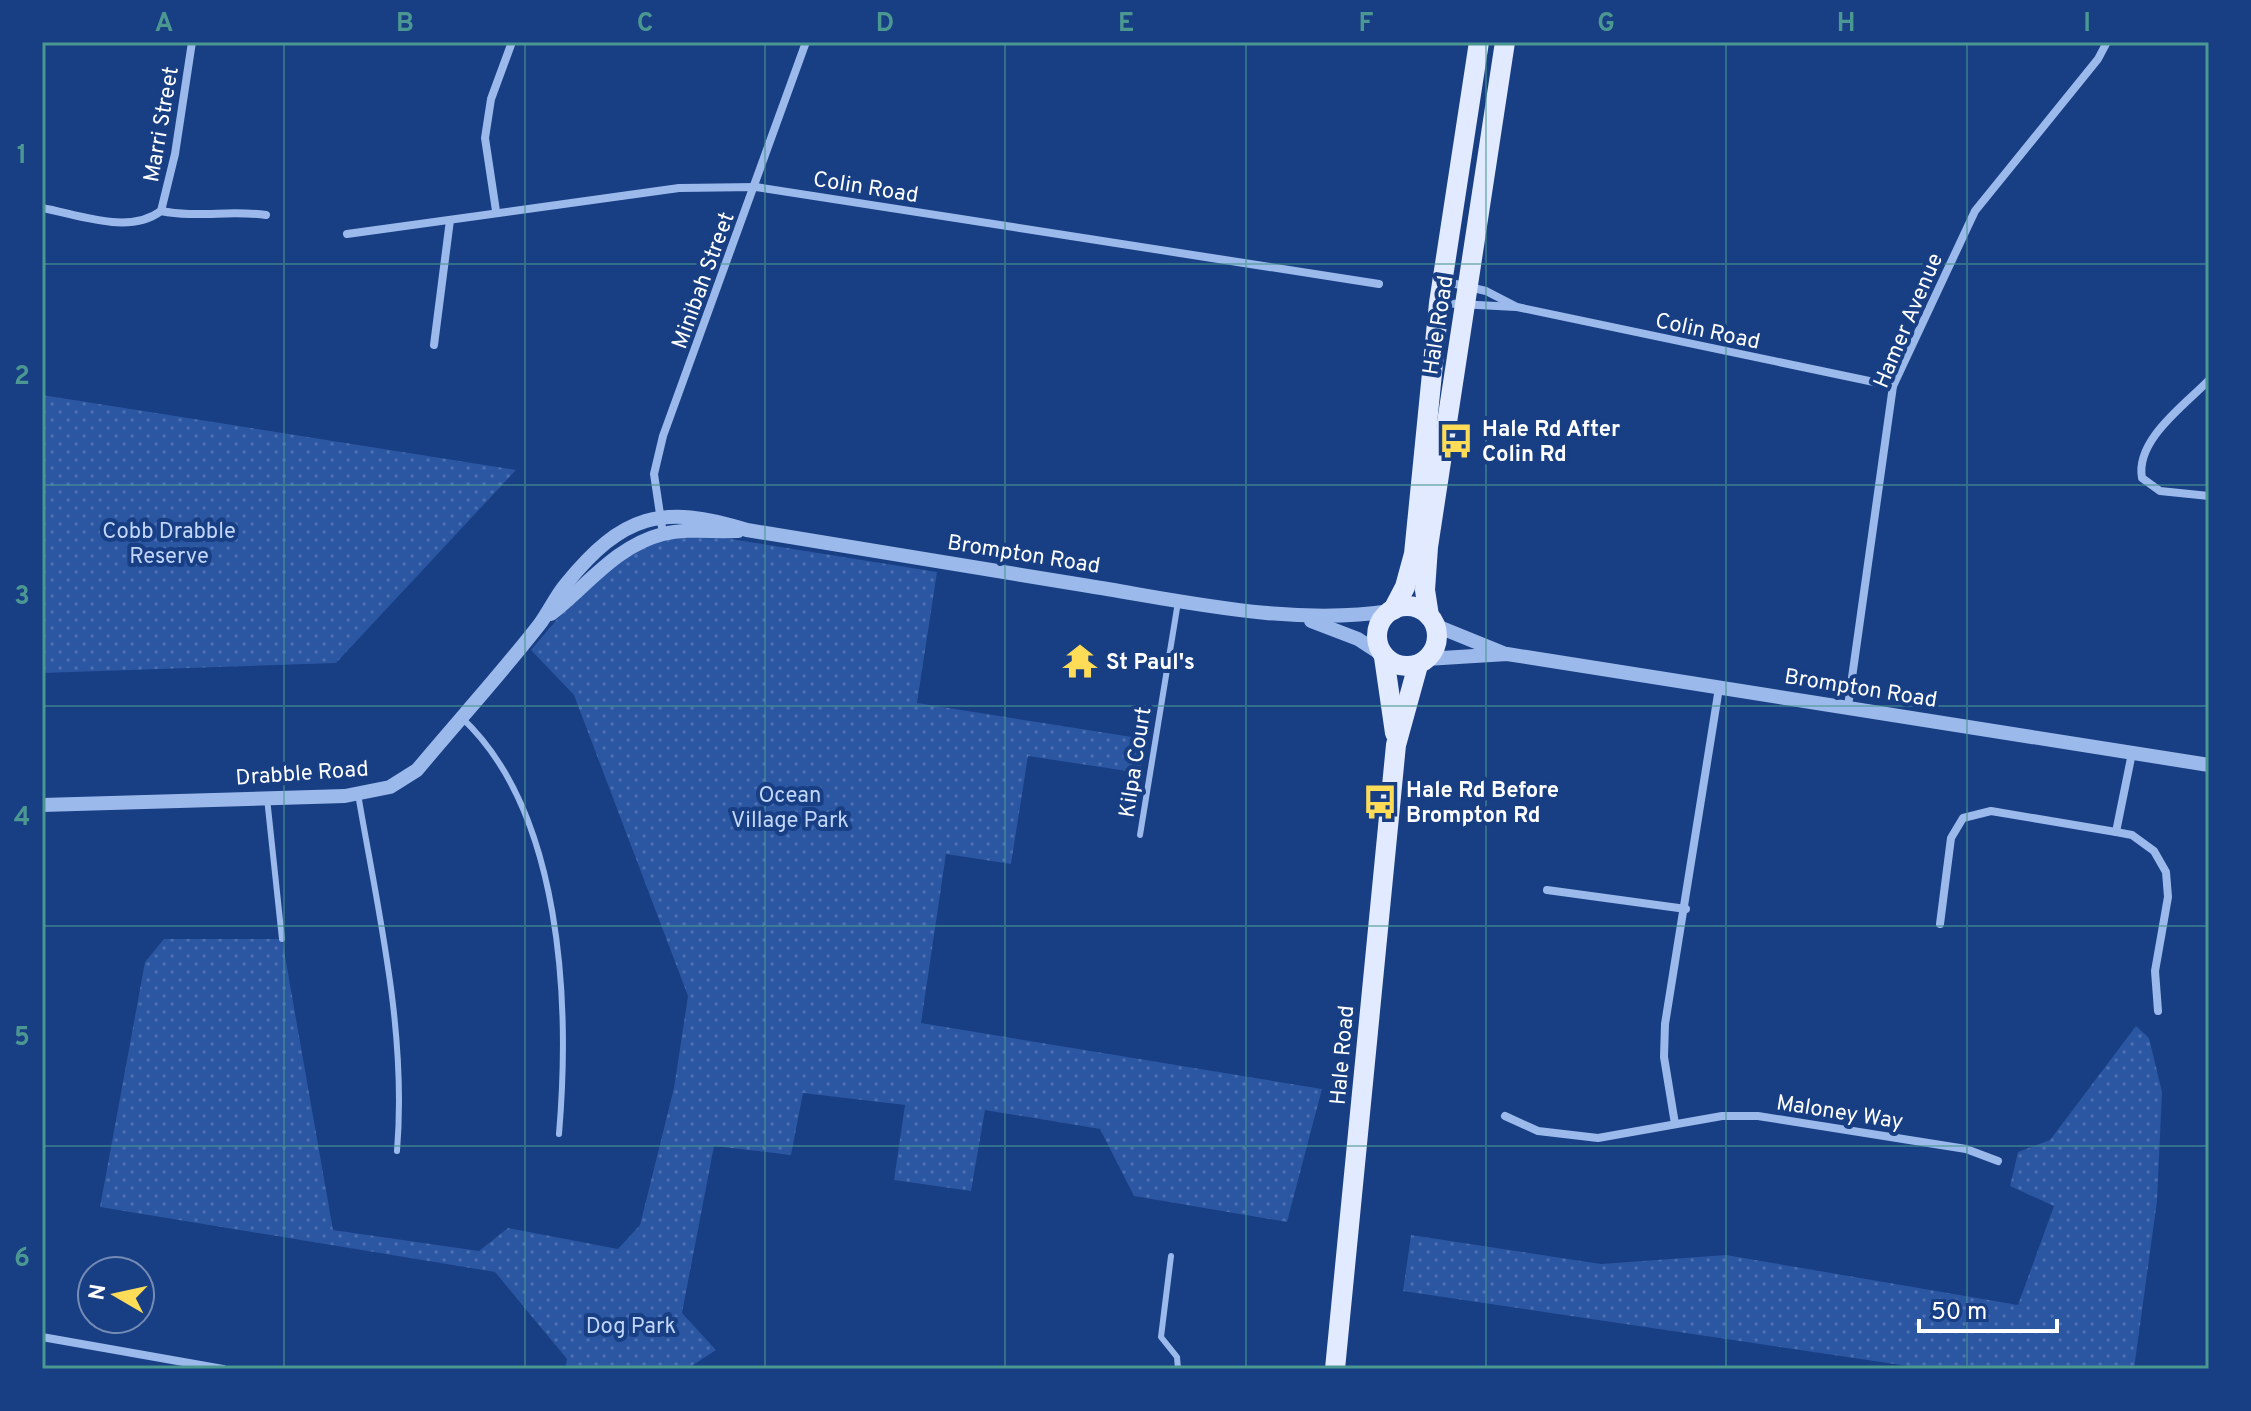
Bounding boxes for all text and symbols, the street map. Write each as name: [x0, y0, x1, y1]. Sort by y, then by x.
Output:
text: A: [155, 8, 173, 41]
text: B: [396, 8, 414, 41]
text: C: [637, 8, 653, 41]
text: D: [876, 8, 894, 41]
text: E: [1118, 8, 1134, 41]
text: F: [1359, 8, 1374, 41]
text: G: [1597, 8, 1615, 41]
text: H: [1837, 8, 1855, 41]
text: I: [2083, 8, 2091, 41]
street label: Marri Street: [139, 64, 186, 184]
text: 1: [17, 140, 27, 173]
street label: Colin Road: [811, 167, 920, 210]
street label: Minibah Street: [667, 209, 742, 353]
street label: Hamer Avenue: [1869, 249, 1950, 393]
street label: Hale Road: [1418, 274, 1461, 377]
street label: Colin Road: [1653, 308, 1762, 357]
text: 2: [14, 361, 30, 394]
place label: Hale Rd After Colin Rd: [1482, 417, 1620, 469]
bus stop icon: Hale Rd After Colin Rd: [1437, 422, 1475, 460]
park label: Cobb Drabble Reserve: [102, 519, 236, 571]
street label: Brompton Road: [945, 530, 1102, 581]
text: 3: [14, 581, 30, 614]
temple icon: St Paul's: [1061, 642, 1099, 680]
place label: St Paul's: [1106, 650, 1195, 677]
street label: Brompton Road: [1782, 664, 1939, 715]
street label: Kilpa Court: [1114, 705, 1159, 820]
street label: Drabble Road: [235, 756, 370, 793]
place label: Hale Rd Before Brompton Rd: [1406, 778, 1559, 830]
park label: Ocean Village Park: [731, 783, 849, 835]
bus stop icon: Hale Rd Before Brompton Rd: [1361, 783, 1399, 821]
text: 4: [14, 802, 30, 835]
street label: Hale Road: [1326, 1004, 1361, 1106]
text: 5: [14, 1022, 30, 1055]
street label: Maloney Way: [1774, 1090, 1905, 1137]
text: 6: [14, 1243, 30, 1276]
north arrow: [76, 1255, 156, 1335]
text: N: [84, 1282, 113, 1302]
scale bar: [1919, 1283, 2057, 1333]
text: 50 m: [1931, 1298, 1987, 1328]
park label: Dog Park: [586, 1314, 676, 1341]

